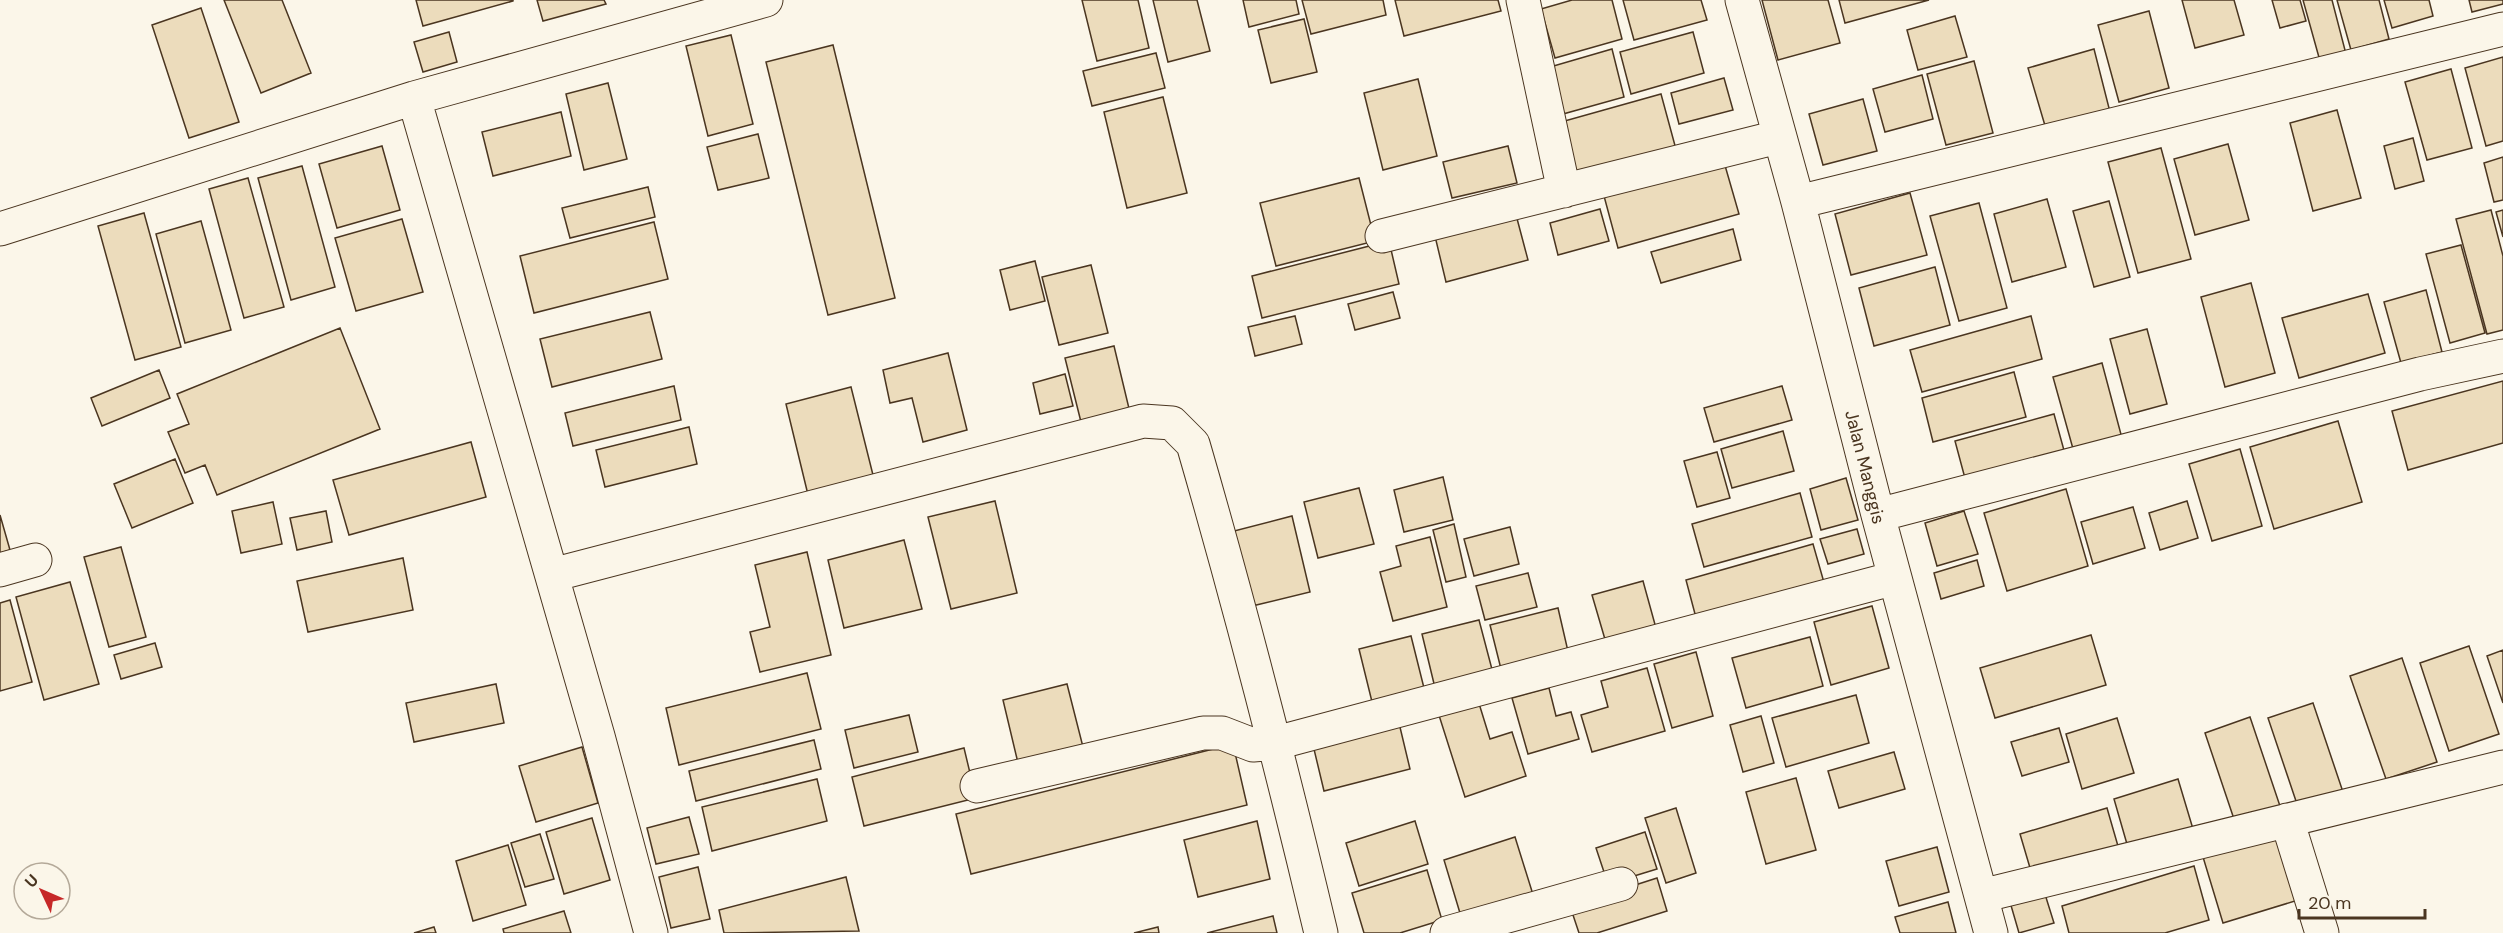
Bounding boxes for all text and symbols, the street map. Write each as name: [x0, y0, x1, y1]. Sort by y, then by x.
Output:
street label: Jalan Manggis: [1839, 408, 1891, 526]
north arrow: [12, 861, 72, 921]
text: U: [20, 870, 43, 892]
scale bar: [2299, 882, 2425, 920]
text: 20 m: [2308, 891, 2351, 915]

